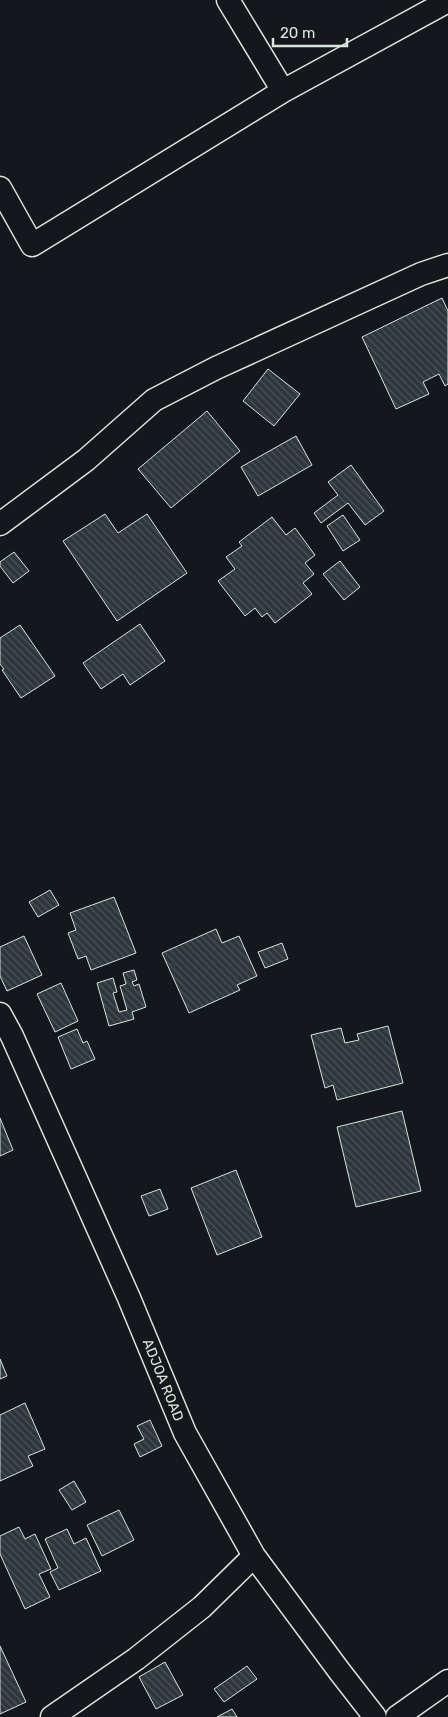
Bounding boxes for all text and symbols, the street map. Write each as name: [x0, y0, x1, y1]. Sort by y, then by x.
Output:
scale bar: [273, 15, 347, 47]
text: 20 m: [280, 24, 315, 42]
street label: ADJOA ROAD: [139, 1336, 187, 1424]

